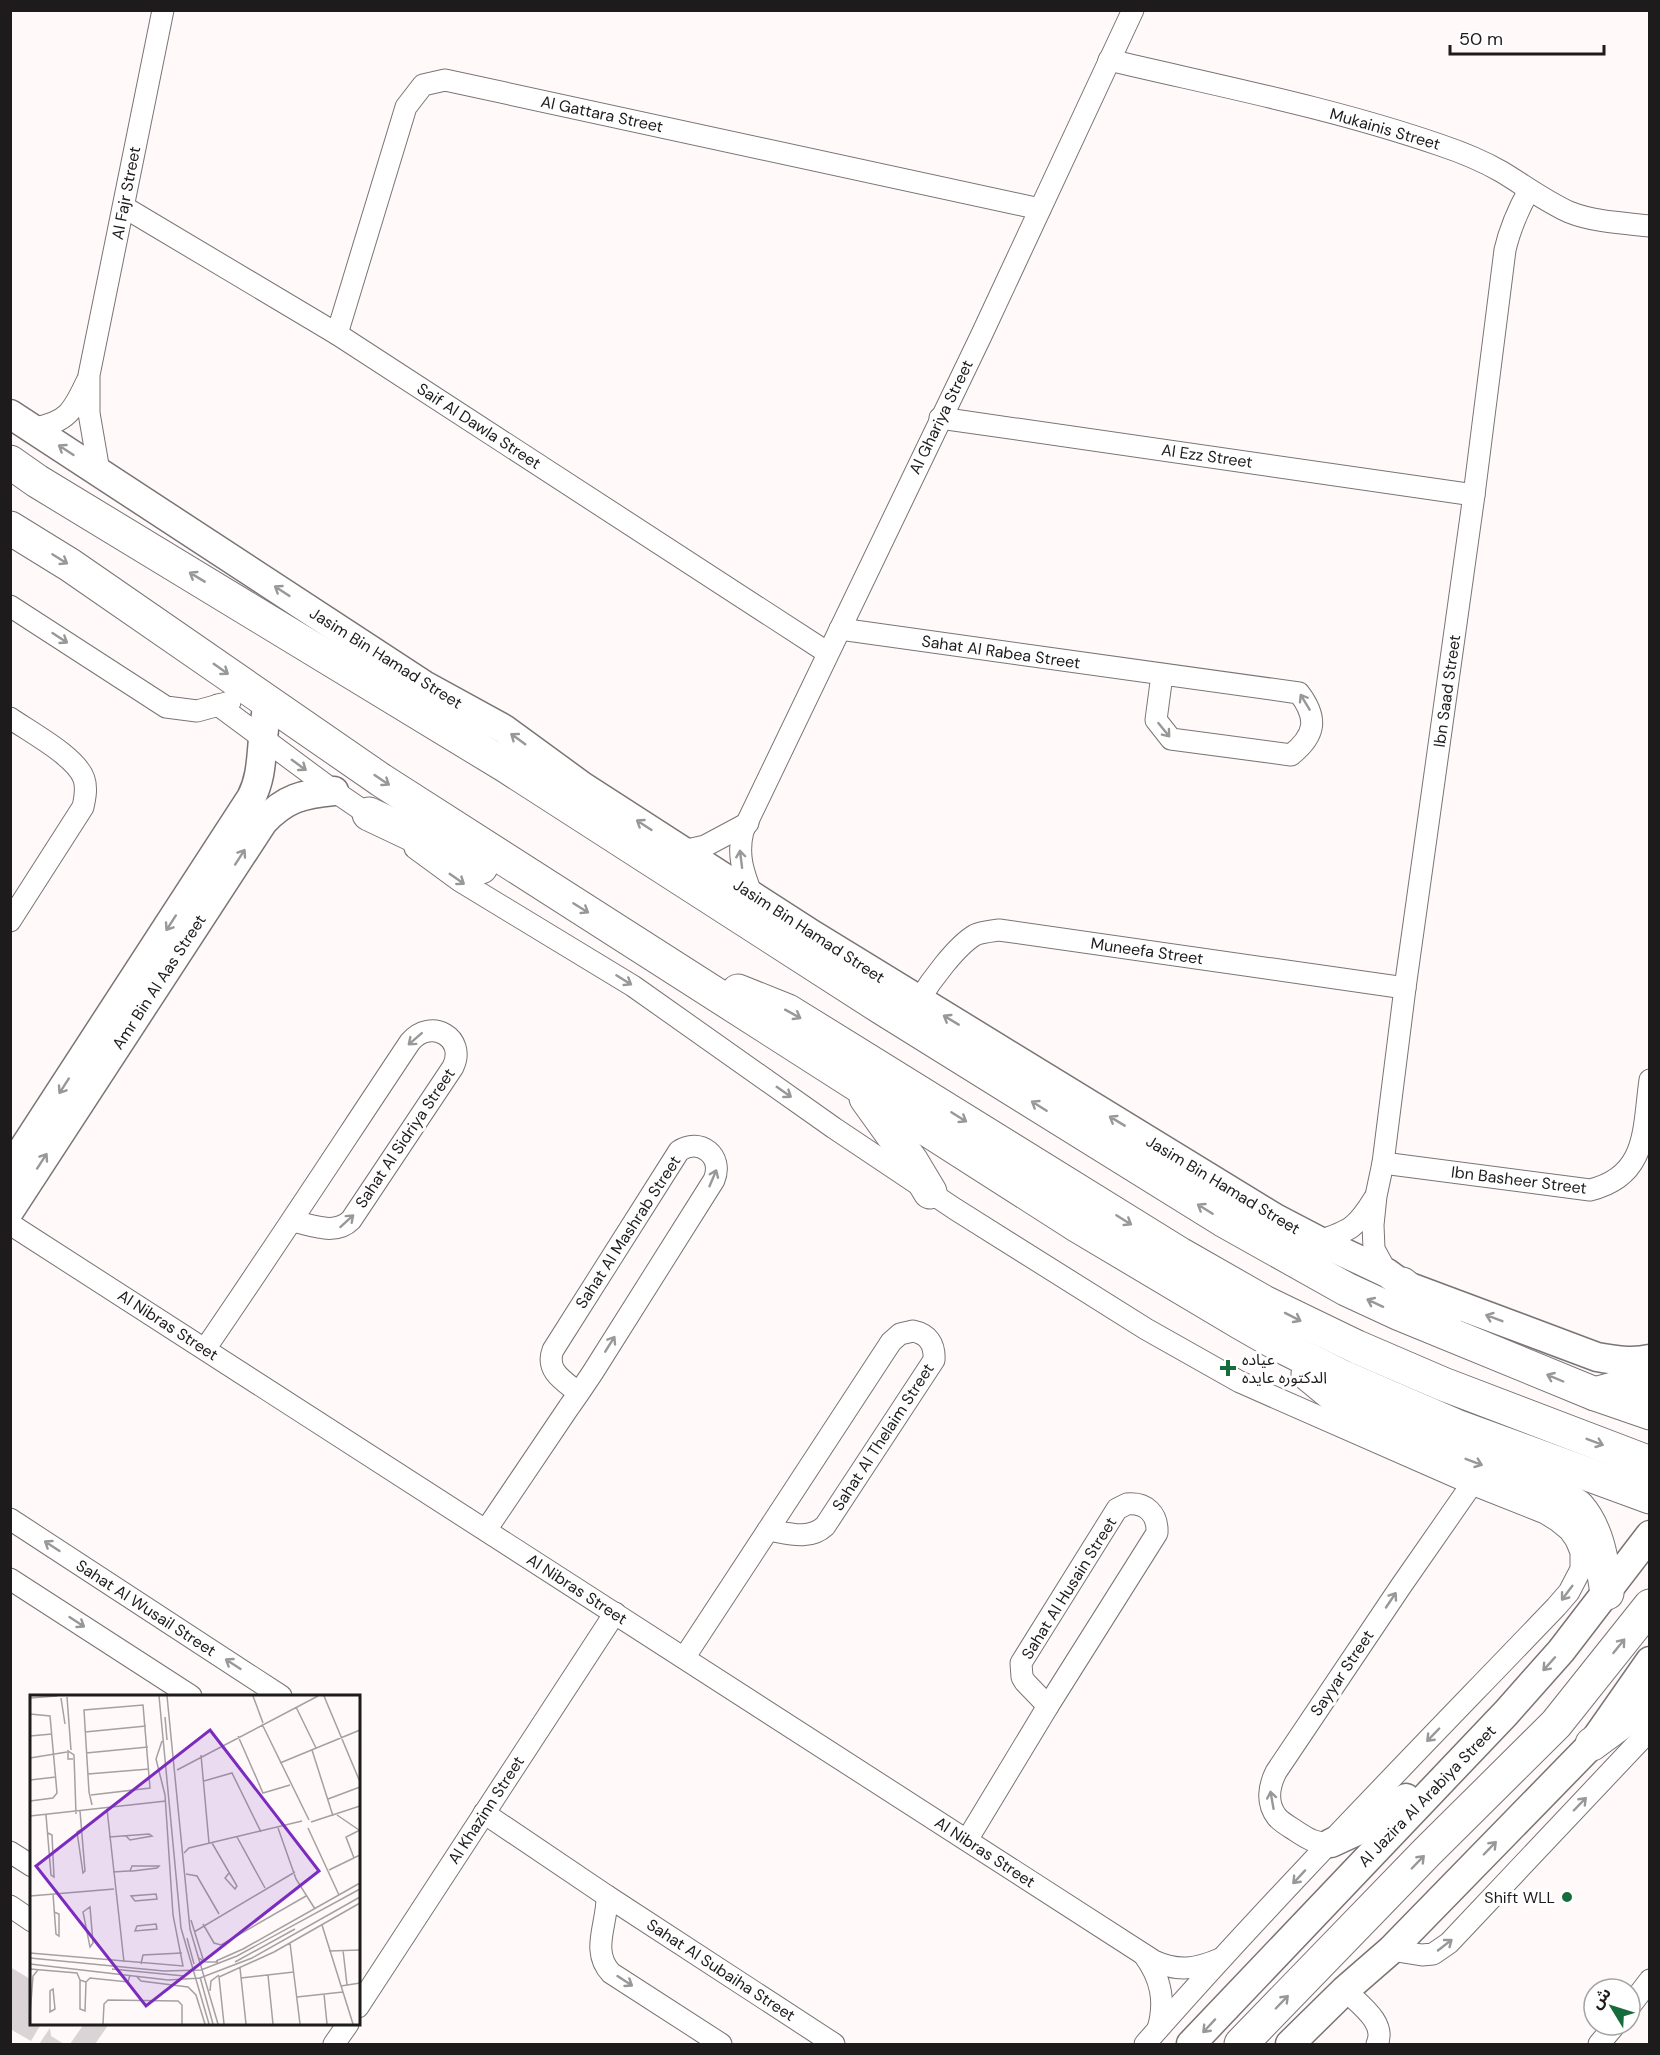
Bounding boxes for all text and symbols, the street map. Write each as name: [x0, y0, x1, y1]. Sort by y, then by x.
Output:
scale bar: [1450, 18, 1604, 56]
text: 50 m: [1459, 27, 1503, 51]
street label: Al Gattara Street: [539, 91, 665, 137]
street label: Mukainis Street: [1327, 103, 1443, 155]
street label: Al Fajr Street: [107, 145, 145, 241]
street label: Al Ghariya Street: [904, 356, 978, 478]
street label: Saif Al Dawla Street: [413, 378, 545, 474]
street label: Al Ezz Street: [1160, 439, 1254, 473]
one-way arrow: [58, 443, 75, 456]
one-way arrow: [51, 553, 68, 565]
one-way arrow: [189, 570, 206, 582]
one-way arrow: [274, 585, 291, 597]
street label: Jasim Bin Hamad Street: [306, 602, 466, 714]
street label: Sahat Al Rabea Street: [920, 630, 1082, 674]
one-way arrow: [51, 631, 68, 644]
street label: Ibn Saad Street: [1429, 633, 1465, 749]
one-way arrow: [213, 663, 229, 675]
one-way arrow: [1299, 694, 1311, 711]
one-way arrow: [1158, 722, 1171, 738]
one-way arrow: [510, 733, 526, 746]
one-way arrow: [290, 759, 306, 771]
one-way arrow: [373, 774, 389, 786]
one-way arrow: [636, 819, 653, 831]
one-way arrow: [234, 849, 246, 866]
one-way arrow: [736, 850, 747, 869]
one-way arrow: [449, 872, 466, 885]
street label: Jasim Bin Hamad Street: [729, 874, 889, 988]
one-way arrow: [572, 903, 589, 915]
street label: Amr Bin Al Aas Street: [107, 910, 211, 1054]
one-way arrow: [164, 914, 177, 931]
street label: Muneefa Street: [1089, 933, 1205, 969]
one-way arrow: [615, 974, 632, 986]
one-way arrow: [784, 1008, 801, 1020]
one-way arrow: [943, 1013, 960, 1025]
one-way arrow: [408, 1032, 423, 1046]
street label: Sahat Al Sidriya Street: [350, 1064, 460, 1212]
one-way arrow: [58, 1077, 70, 1094]
one-way arrow: [775, 1086, 791, 1098]
one-way arrow: [1031, 1099, 1048, 1111]
one-way arrow: [950, 1111, 967, 1123]
one-way arrow: [1109, 1115, 1126, 1127]
street label: Jasim Bin Hamad Street: [1142, 1131, 1304, 1239]
street label: Sahat Al Mashrab Street: [571, 1152, 685, 1312]
one-way arrow: [37, 1153, 49, 1170]
street label: Ibn Basheer Street: [1450, 1161, 1588, 1199]
one-way arrow: [708, 1170, 719, 1188]
one-way arrow: [1197, 1202, 1214, 1214]
one-way arrow: [339, 1214, 354, 1228]
one-way arrow: [1115, 1214, 1132, 1226]
street label: Al Nibras Street: [114, 1285, 222, 1365]
one-way arrow: [1367, 1296, 1385, 1308]
one-way arrow: [1485, 1311, 1504, 1322]
one-way arrow: [1284, 1312, 1302, 1323]
one-way arrow: [604, 1335, 617, 1352]
place label: عياده الدكتوره عايده: [1242, 1349, 1327, 1388]
street label: Sahat Al Thelaim Street: [827, 1359, 939, 1515]
marker: عياده الدكتوره عايده: [1219, 1359, 1237, 1377]
one-way arrow: [1547, 1372, 1565, 1383]
one-way arrow: [1586, 1437, 1604, 1448]
one-way arrow: [1464, 1457, 1483, 1468]
street label: Sahat Al Husain Street: [1017, 1513, 1121, 1663]
one-way arrow: [44, 1540, 61, 1552]
street label: Al Nibras Street: [523, 1549, 631, 1629]
street label: Sahat Al Wusail Street: [72, 1555, 220, 1661]
one-way arrow: [1560, 1585, 1573, 1601]
one-way arrow: [1385, 1592, 1397, 1609]
one-way arrow: [68, 1616, 85, 1628]
street label: Sayyar Street: [1306, 1626, 1378, 1720]
one-way arrow: [1612, 1638, 1625, 1654]
one-way arrow: [1542, 1656, 1556, 1671]
one-way arrow: [224, 1658, 241, 1671]
inset map: [30, 1695, 360, 2025]
street label: Al Jazira Al Arabiya Street: [1354, 1721, 1500, 1871]
one-way arrow: [1426, 1728, 1440, 1743]
street label: Al Khazinn Street: [443, 1752, 529, 1868]
one-way arrow: [1266, 1791, 1277, 1810]
one-way arrow: [1573, 1796, 1587, 1811]
street label: Al Nibras Street: [931, 1812, 1039, 1892]
one-way arrow: [1483, 1841, 1498, 1856]
one-way arrow: [1410, 1855, 1425, 1870]
one-way arrow: [1291, 1869, 1306, 1884]
place label: Shift WLL: [1484, 1887, 1555, 1908]
marker: Shift WLL: [1560, 1890, 1574, 1904]
street label: Sahat Al Subaiha Street: [643, 1914, 799, 2026]
one-way arrow: [1437, 1938, 1453, 1951]
one-way arrow: [616, 1975, 633, 1988]
north arrow: [1582, 1977, 1642, 2037]
text: ش: [1586, 1983, 1616, 2013]
one-way arrow: [1275, 1995, 1289, 2010]
one-way arrow: [1201, 2018, 1216, 2033]

